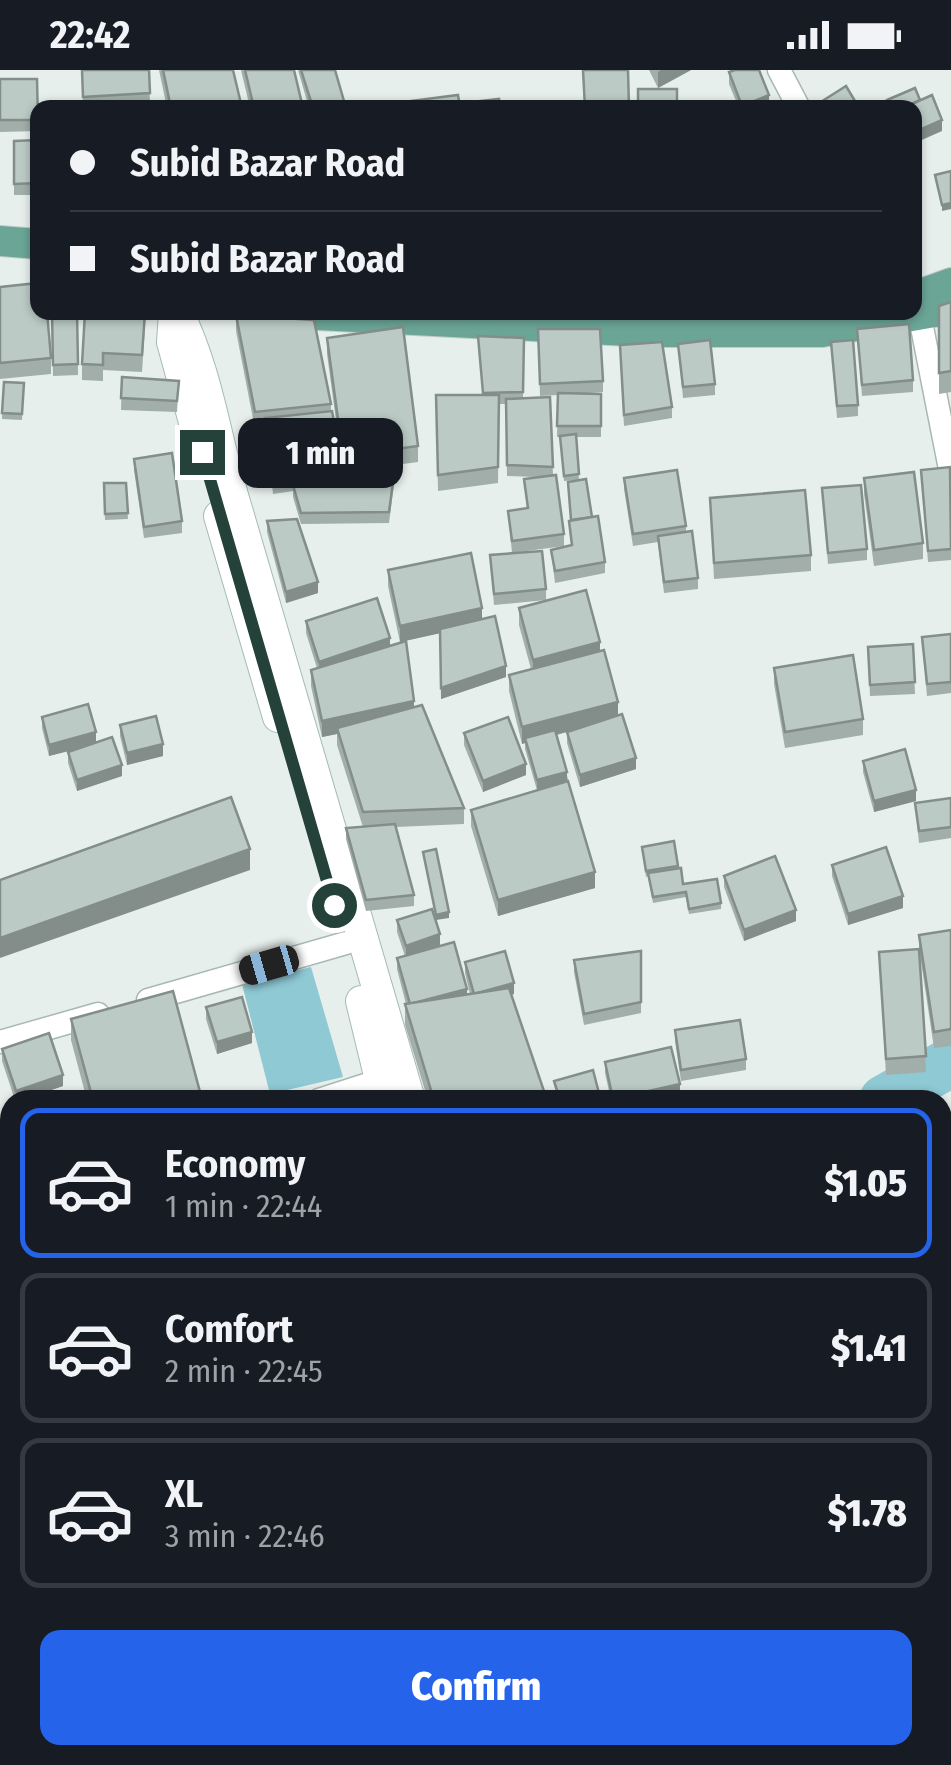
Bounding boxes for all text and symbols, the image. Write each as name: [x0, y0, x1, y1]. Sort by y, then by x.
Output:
text: 22:42: [50, 12, 130, 58]
text: Subid Bazar Road: [130, 140, 405, 186]
text: Subid Bazar Road: [130, 236, 405, 282]
callout: 1 min: [237, 417, 402, 487]
route end: [180, 430, 225, 475]
text: 1 min: [286, 434, 355, 472]
route start: [312, 883, 357, 928]
car: [236, 942, 302, 988]
icon: car: [45, 1138, 135, 1228]
text: Economy: [165, 1141, 305, 1187]
text: $1.05: [825, 1160, 907, 1206]
text: 1 min · 22:44: [165, 1187, 322, 1225]
icon: car: [45, 1303, 135, 1393]
text: Comfort: [165, 1306, 293, 1352]
text: $1.41: [831, 1325, 907, 1371]
text: 2 min · 22:45: [165, 1352, 323, 1390]
icon: car: [45, 1468, 135, 1558]
text: XL: [165, 1471, 203, 1517]
text: $1.78: [828, 1490, 907, 1536]
text: 3 min · 22:46: [165, 1517, 325, 1555]
button: Confirm: [40, 1630, 912, 1745]

